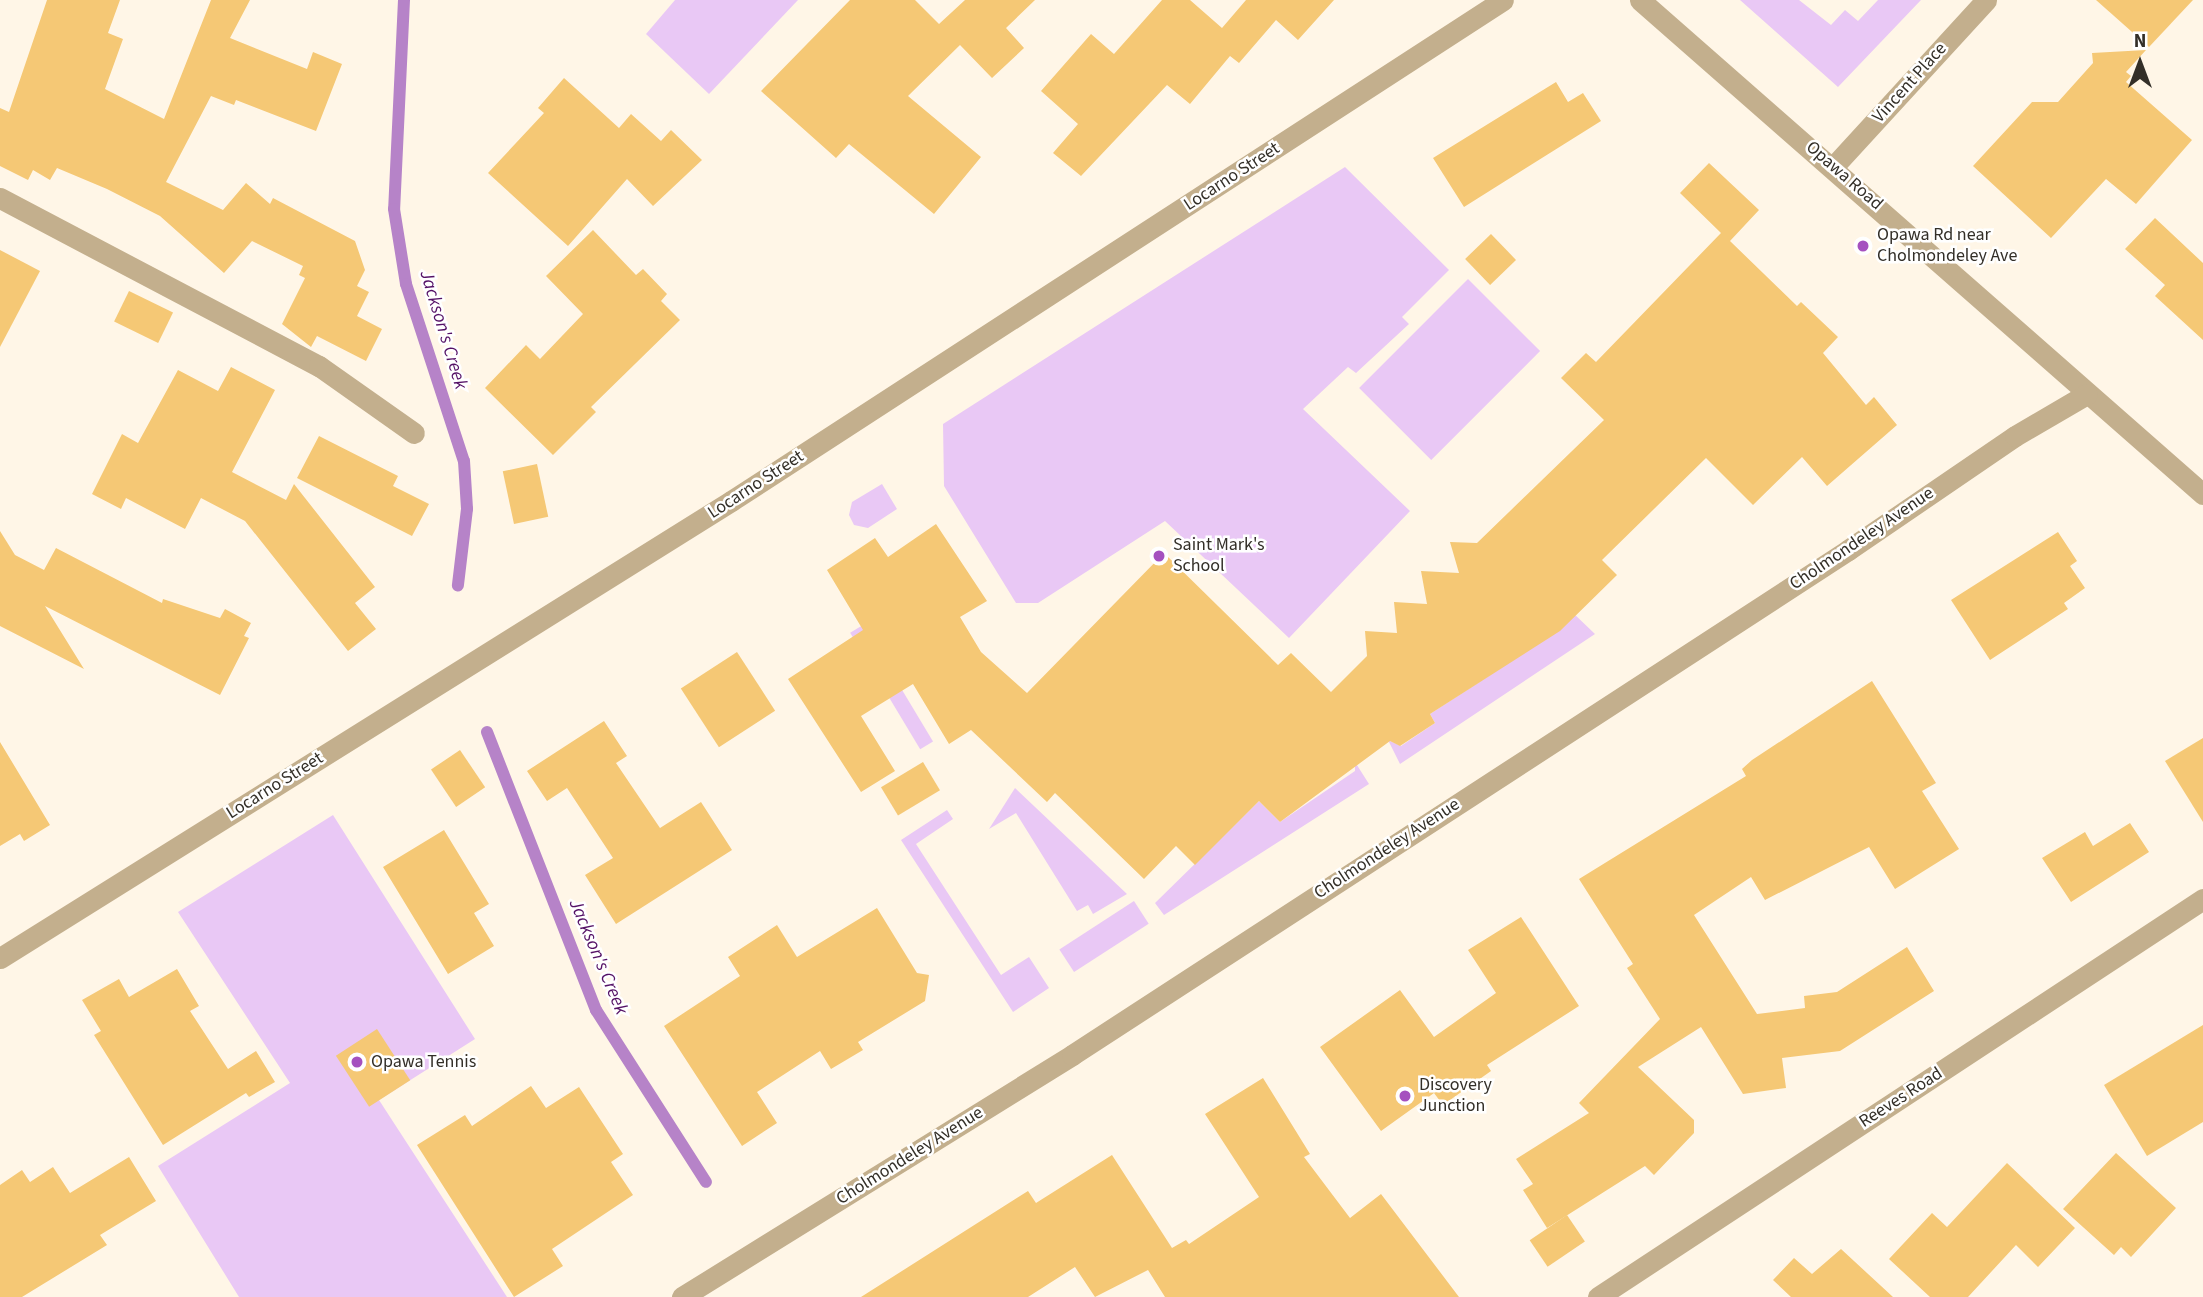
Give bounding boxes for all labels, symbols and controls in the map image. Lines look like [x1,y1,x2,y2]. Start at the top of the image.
north arrow [2105,28,2175,98]
text: N [2134,28,2146,55]
street label: Vincent Place [1868,38,1952,128]
street label: Opawa Road [1801,137,1887,215]
street label: Locarno Street [1180,138,1284,216]
place label: Opawa Rd near Cholmondeley Ave [1877,225,2017,268]
marker: Opawa Rd near Cholmondeley Ave [1855,238,1871,254]
water label: Jackson's Creek [414,268,472,392]
street label: Locarno Street [704,446,808,524]
street label: Cholmondeley Avenue [1786,483,1938,595]
place label: Saint Mark's School [1173,535,1265,578]
marker: Saint Mark's School [1151,548,1167,564]
street label: Locarno Street [223,748,327,824]
street label: Cholmondeley Avenue [1310,794,1464,904]
water label: Jackson's Creek [563,896,633,1018]
place label: Opawa Tennis [371,1051,476,1073]
marker: Opawa Tennis [349,1054,365,1070]
street label: Reeves Road [1855,1063,1947,1133]
place label: Discovery Junction [1419,1075,1492,1118]
marker: Discovery Junction [1397,1088,1413,1104]
street label: Cholmondeley Avenue [833,1102,987,1210]

